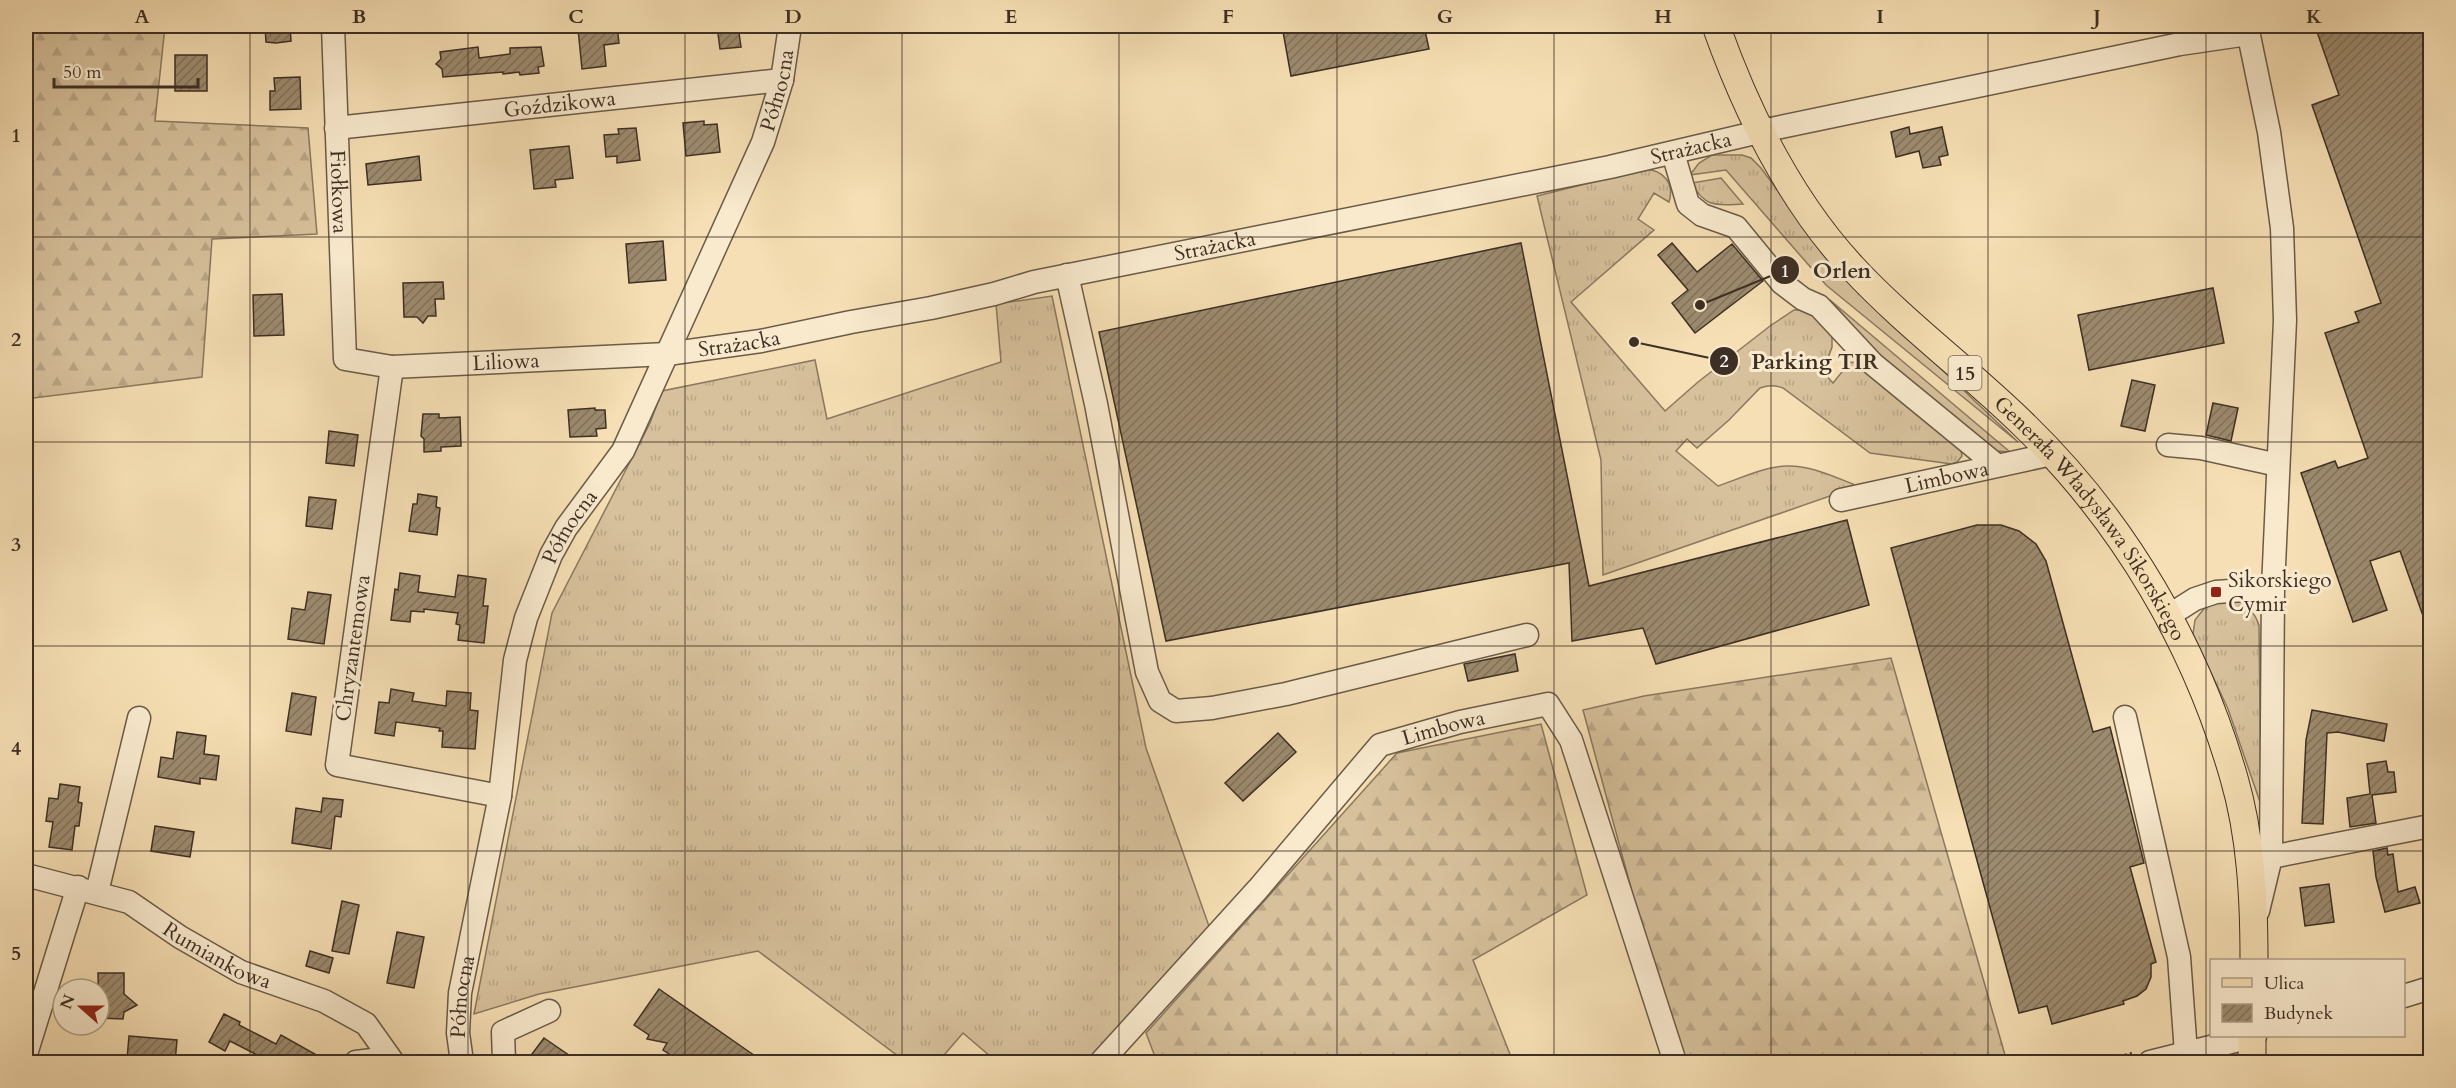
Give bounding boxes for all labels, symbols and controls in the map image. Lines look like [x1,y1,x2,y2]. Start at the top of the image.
text: A [134,3,150,30]
text: B [352,3,366,30]
text: C [568,3,584,30]
text: D [784,3,802,30]
text: E [1005,3,1017,30]
text: F [1222,3,1234,30]
text: G [1437,3,1453,30]
text: H [1654,3,1672,30]
text: I [1876,3,1884,30]
text: J [2090,3,2101,30]
text: K [2306,3,2323,30]
street label: Północna [753,48,801,135]
scale bar [54,51,198,89]
text: 50 m [63,60,102,85]
street label: Goździkowa [502,83,617,124]
text: 1 [11,122,21,149]
street label: Strażacka [1647,124,1734,172]
street label: Fiołkowa [323,150,355,234]
street label: Strażacka [1172,224,1258,268]
callout: Orlen [1770,250,1883,290]
text: Orlen [1813,256,1871,286]
text: 1 [1780,259,1790,284]
street label: Strażacka [696,323,783,364]
text: 2 [11,326,21,353]
callout: Parking TIR [1709,341,1890,381]
street label: Liliowa [472,346,540,378]
text: Parking TIR [1751,347,1879,377]
text: 2 [1719,349,1729,374]
road number: 15 [1948,356,1982,390]
street label: Generała Władysława Sikorskiego [1988,389,2193,645]
street label: Limbowa [1902,454,1991,500]
street label: Północna [535,484,604,568]
text: 3 [11,531,21,558]
place label: Sikorskiego Cymir [2228,566,2332,619]
street label: Chryzantemowa [328,573,378,723]
marker: Sikorskiego Cymir [2209,585,2223,599]
street label: Limbowa [1398,703,1487,753]
text: 4 [11,735,21,762]
street label: Rumiankowa [157,915,275,996]
text: 5 [11,940,21,967]
street label: Północna [443,952,482,1039]
legend [2210,959,2405,1037]
text: Ulica [2264,971,2305,996]
north arrow [51,977,111,1037]
text: N [55,991,81,1012]
text: Budynek [2264,1001,2334,1026]

